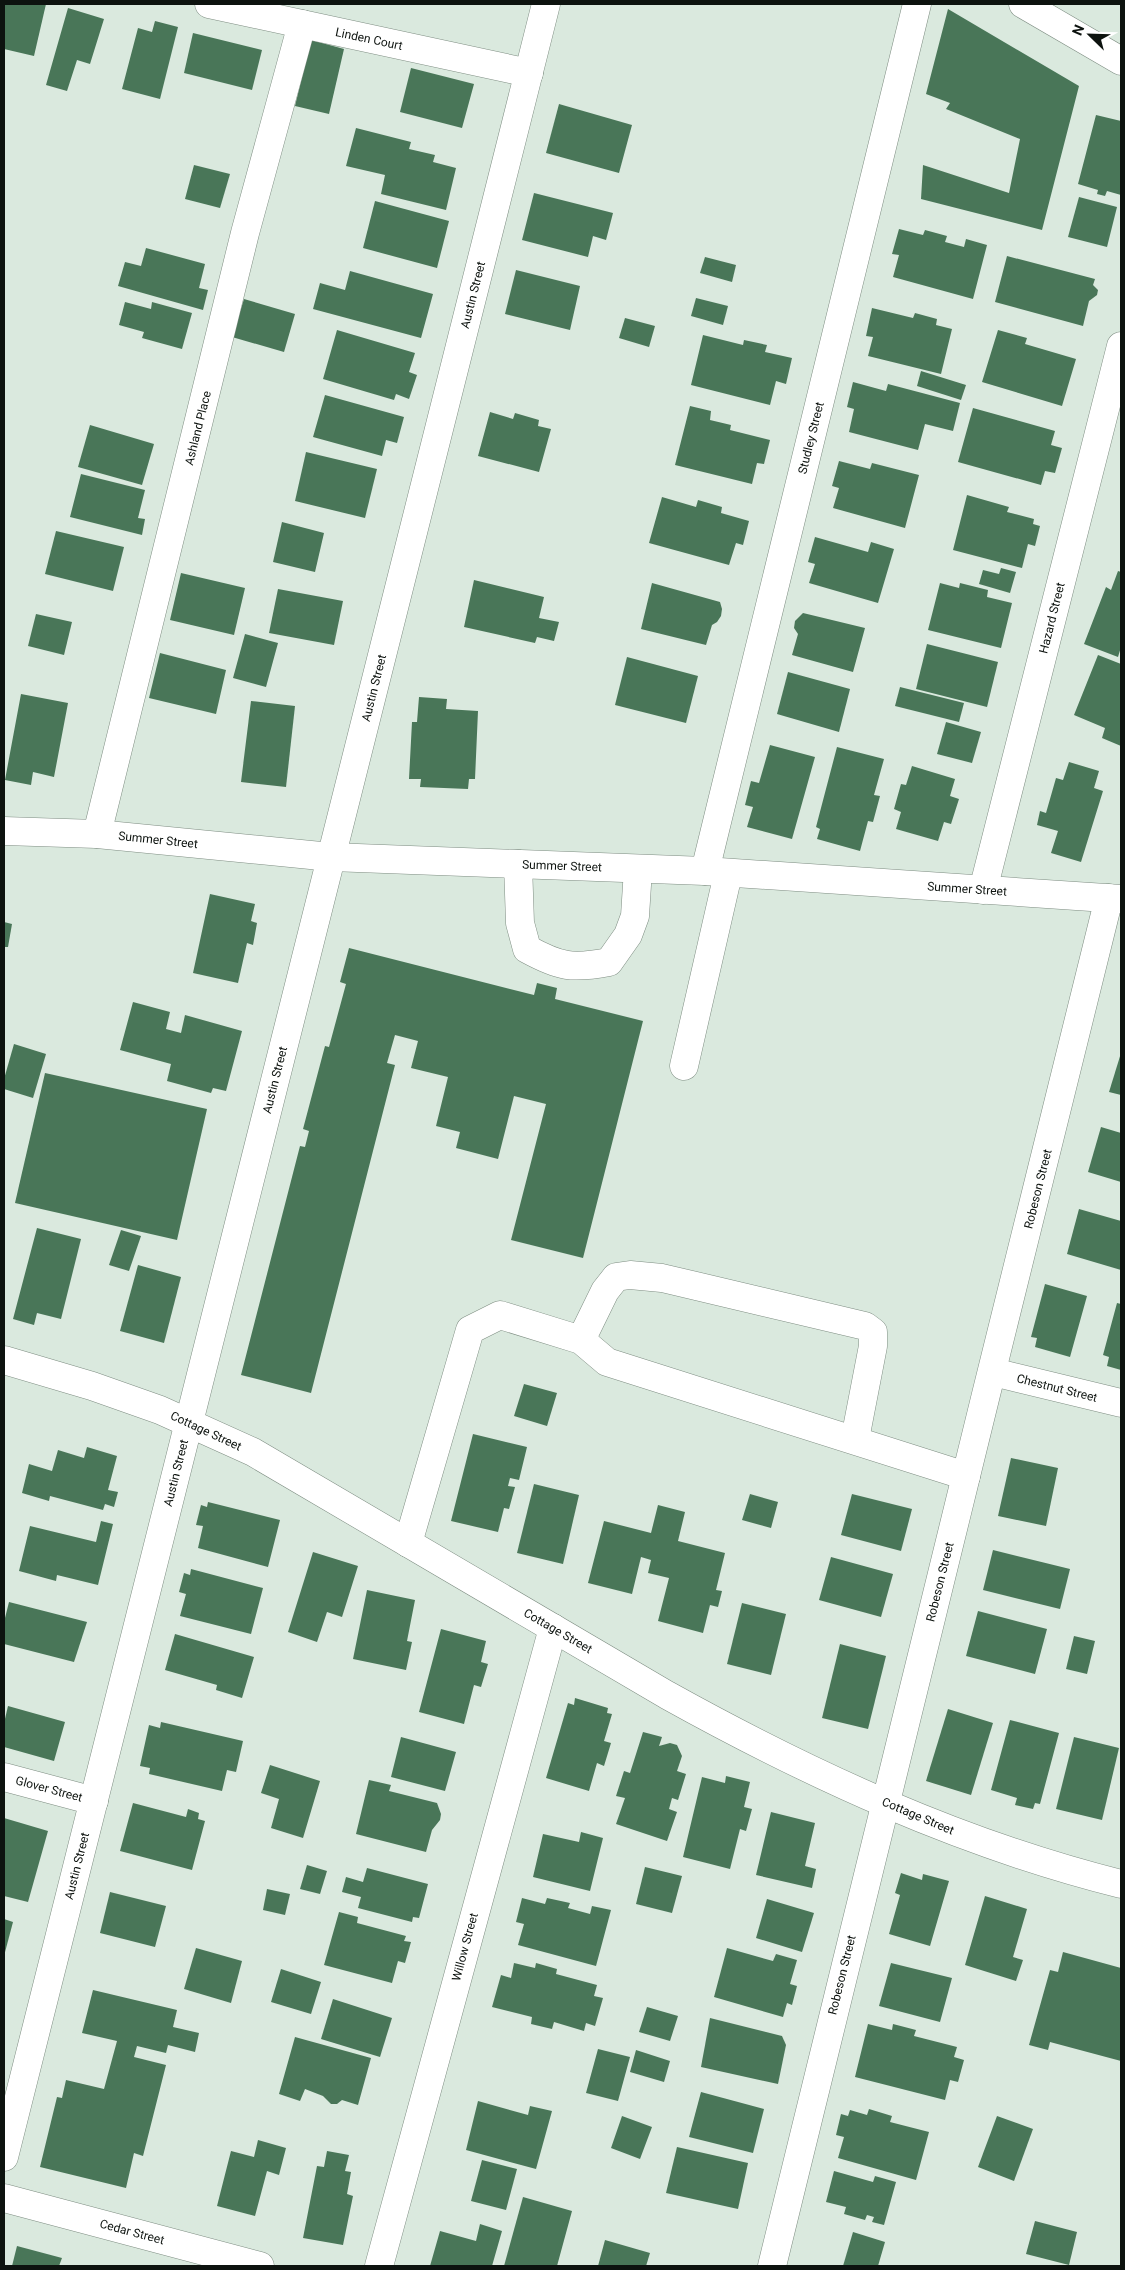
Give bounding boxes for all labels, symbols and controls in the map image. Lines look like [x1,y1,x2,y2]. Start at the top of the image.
north arrow [1065,10,1115,60]
text: N [1069,22,1087,38]
street label: Linden Court [334,25,404,53]
street label: Austin Street [458,260,488,330]
street label: Ashland Place [182,389,214,467]
street label: Studley Street [795,400,827,476]
street label: Hazard Street [1036,581,1068,655]
street label: Austin Street [359,653,389,723]
street label: Summer Street [118,829,199,851]
street label: Summer Street [522,858,602,874]
street label: Summer Street [927,879,1007,899]
street label: Austin Street [260,1045,290,1115]
street label: Robeson Street [1021,1148,1055,1230]
street label: Chestnut Street [1015,1371,1099,1405]
street label: Cottage Street [168,1408,244,1454]
street label: Austin Street [161,1438,191,1508]
street label: Robeson Street [923,1541,957,1623]
street label: Cottage Street [521,1606,595,1656]
street label: Glover Street [14,1773,84,1805]
street label: Cottage Street [880,1795,956,1837]
street label: Austin Street [62,1831,92,1901]
street label: Willow Street [449,1911,481,1983]
street label: Robeson Street [825,1934,859,2016]
street label: Cedar Street [98,2217,166,2247]

